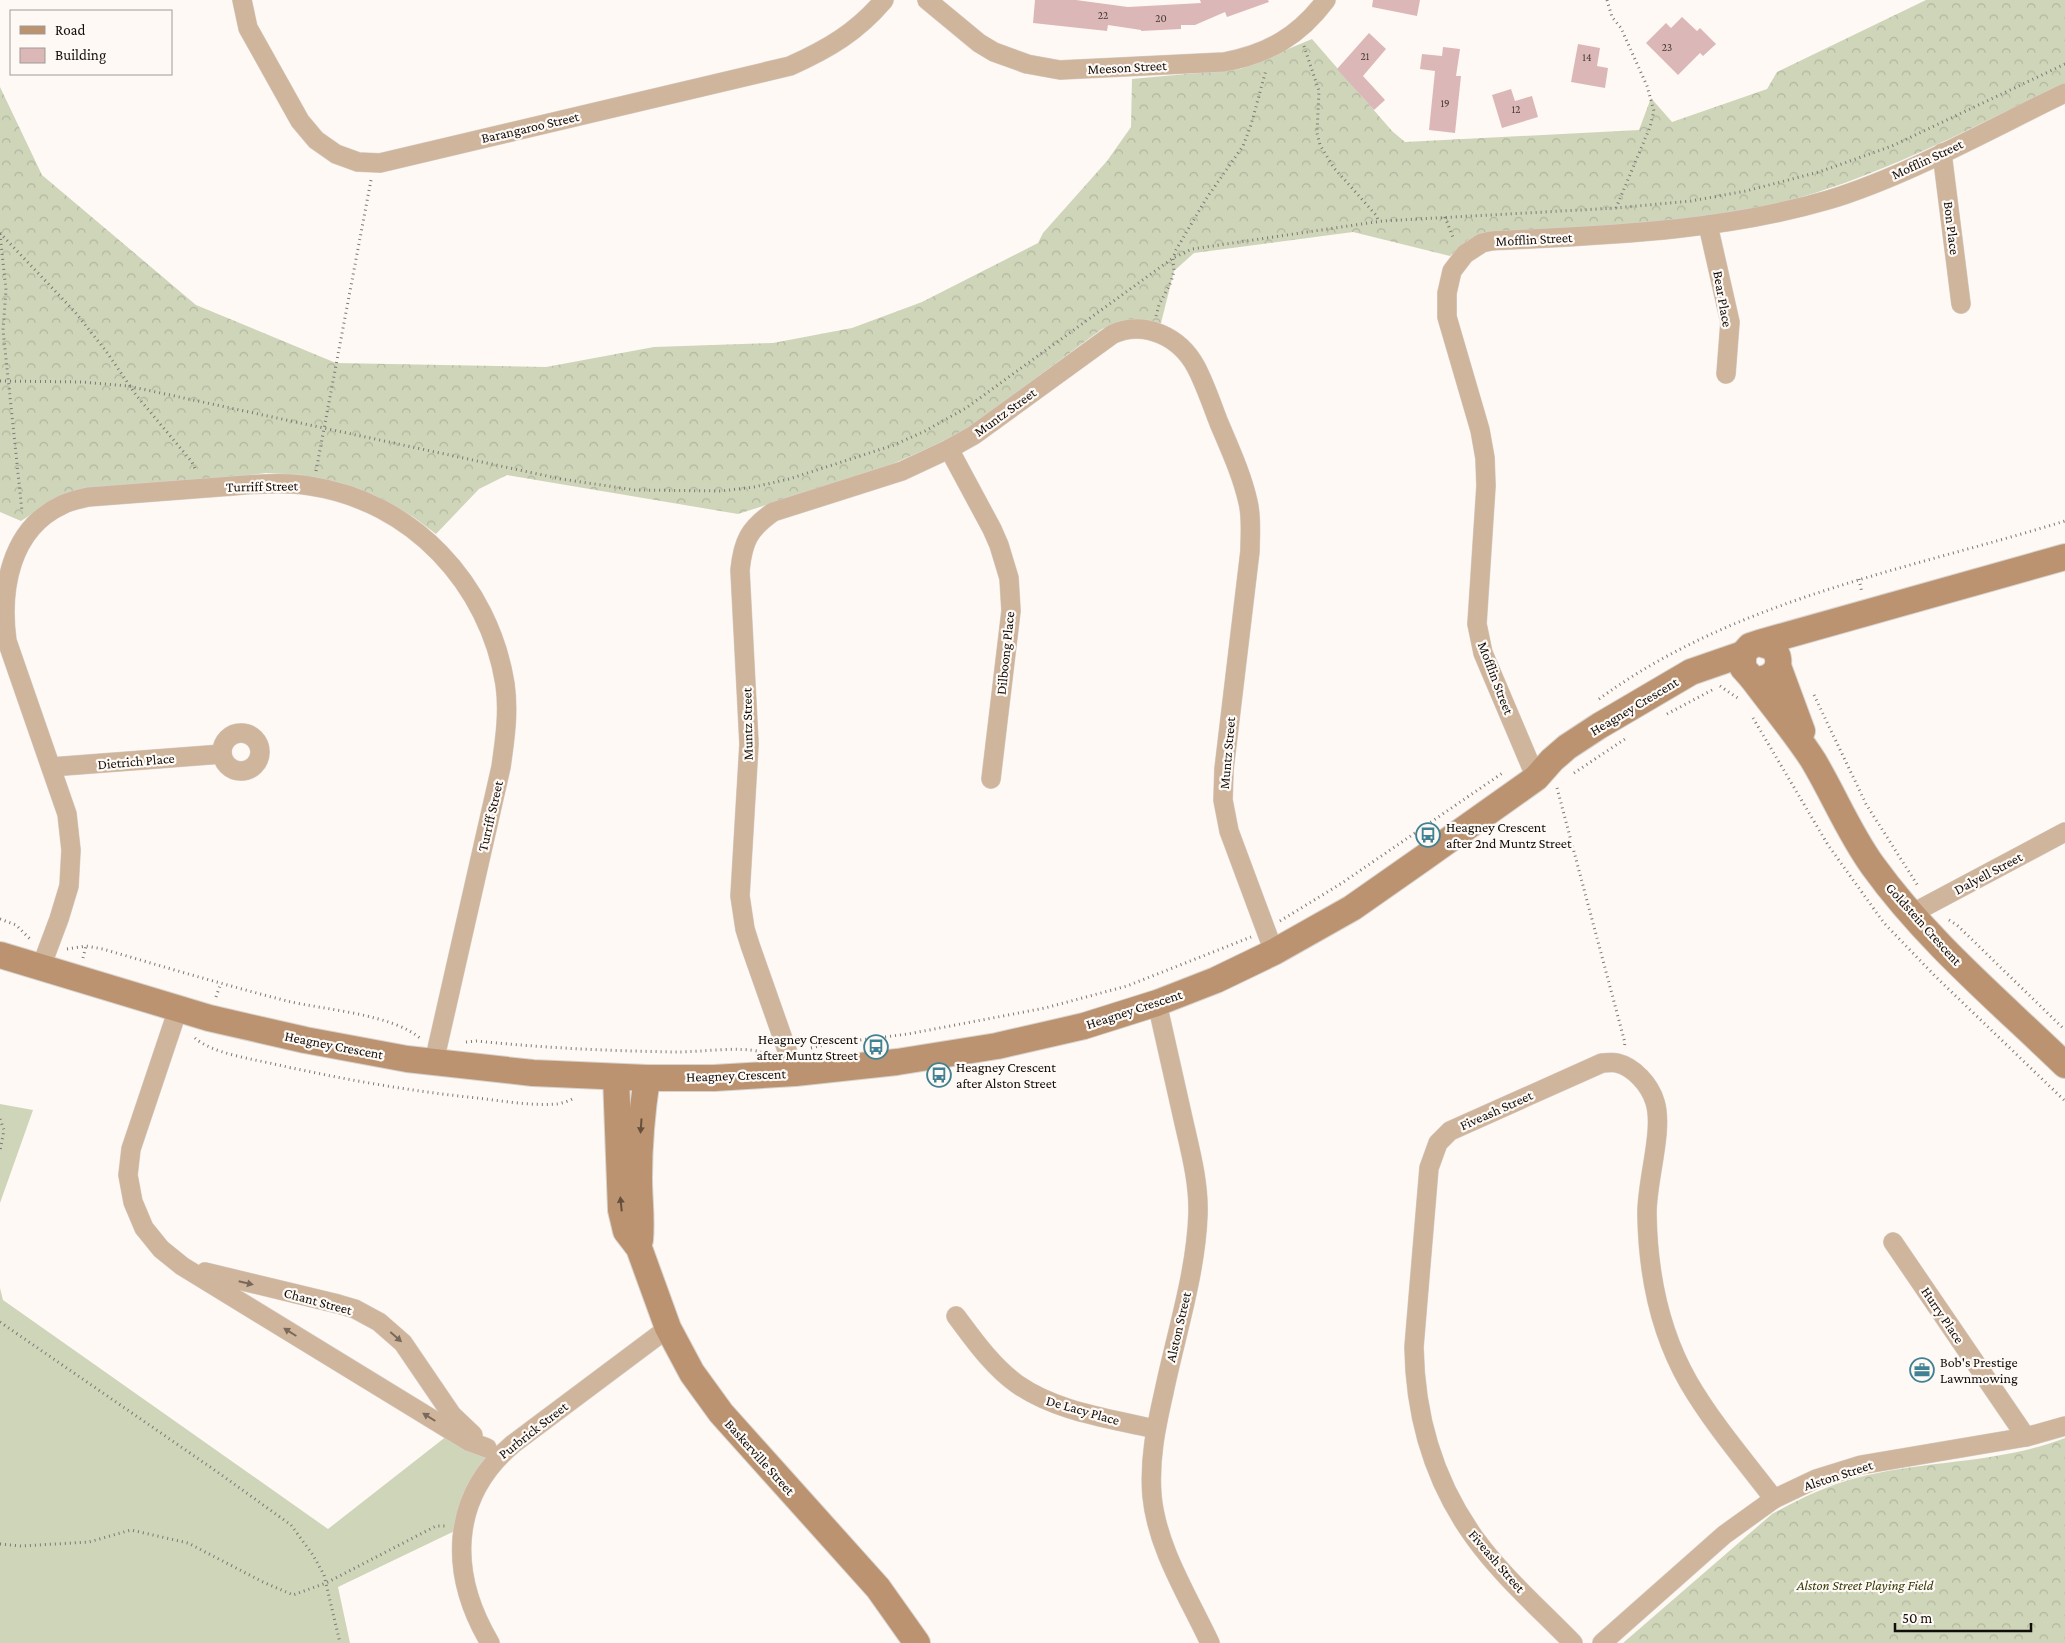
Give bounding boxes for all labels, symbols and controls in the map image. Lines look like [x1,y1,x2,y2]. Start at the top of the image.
house number: 22 [1098,9,1108,21]
legend [10,10,172,75]
house number: 20 [1155,12,1167,24]
text: Road [55,22,86,38]
house number: 23 [1662,41,1672,53]
text: Building [55,47,106,64]
house number: 21 [1361,50,1370,62]
house number: 14 [1582,51,1592,63]
street label: Meeson Street [1087,57,1167,77]
house number: 19 [1440,97,1450,109]
house number: 12 [1512,103,1520,115]
street label: Barangaroo Street [479,108,581,146]
street label: Mofflin Street [1889,135,1966,183]
street label: Bon Place [1941,200,1963,256]
street label: Mofflin Street [1495,229,1573,249]
street label: Bear Place [1710,270,1736,328]
street label: Muntz Street [971,384,1039,440]
street label: Turriff Street [226,477,299,495]
street label: Dilboong Place [993,611,1017,695]
street label: Mofflin Street [1475,639,1517,717]
street label: Heagney Crescent [1587,673,1681,739]
street label: Muntz Street [738,687,756,760]
street label: Muntz Street [1216,716,1238,790]
street label: Dietrich Place [97,750,175,772]
street label: Turriff Street [474,779,506,853]
place label: Heagney Crescent after 2nd Muntz Street [1446,819,1572,851]
bus stop icon: Heagney Crescent after 2nd Muntz Street [1415,822,1441,848]
street label: Dalyell Street [1951,848,2025,898]
street label: Goldstein Crescent [1883,879,1965,969]
street label: Heagney Crescent [1084,986,1184,1032]
street label: Heagney Crescent [283,1028,385,1062]
place label: Heagney Crescent after Muntz Street [757,1031,858,1063]
bus stop icon: Heagney Crescent after Muntz Street [863,1034,889,1060]
place label: Heagney Crescent after Alston Street [956,1059,1057,1091]
bus stop icon: Heagney Crescent after Alston Street [926,1062,952,1088]
street label: Heagney Crescent [686,1065,787,1085]
street label: Fiveash Street [1457,1087,1535,1133]
one-way arrow [636,1118,644,1134]
one-way arrow [617,1196,625,1212]
one-way arrow [238,1279,253,1287]
street label: Chant Street [282,1284,354,1318]
street label: Hurry Place [1918,1284,1968,1346]
street label: Alston Street [1162,1290,1194,1364]
one-way arrow [284,1327,297,1337]
one-way arrow [390,1332,403,1343]
place label: Bob's Prestige Lawnmowing [1940,1354,2018,1386]
office icon: Bob's Prestige Lawnmowing [1909,1357,1935,1383]
street label: De Lacy Place [1044,1392,1122,1428]
street label: Purbrick Street [495,1398,571,1462]
one-way arrow [422,1413,435,1422]
street label: Baskerville Street [722,1416,798,1498]
street label: Alston Street [1801,1456,1875,1494]
street label: Fiveash Street [1465,1526,1529,1596]
park label: Alston Street Playing Field [1796,1577,1934,1593]
scale bar [1895,1600,2031,1632]
text: 50 m [1902,1610,1932,1626]

